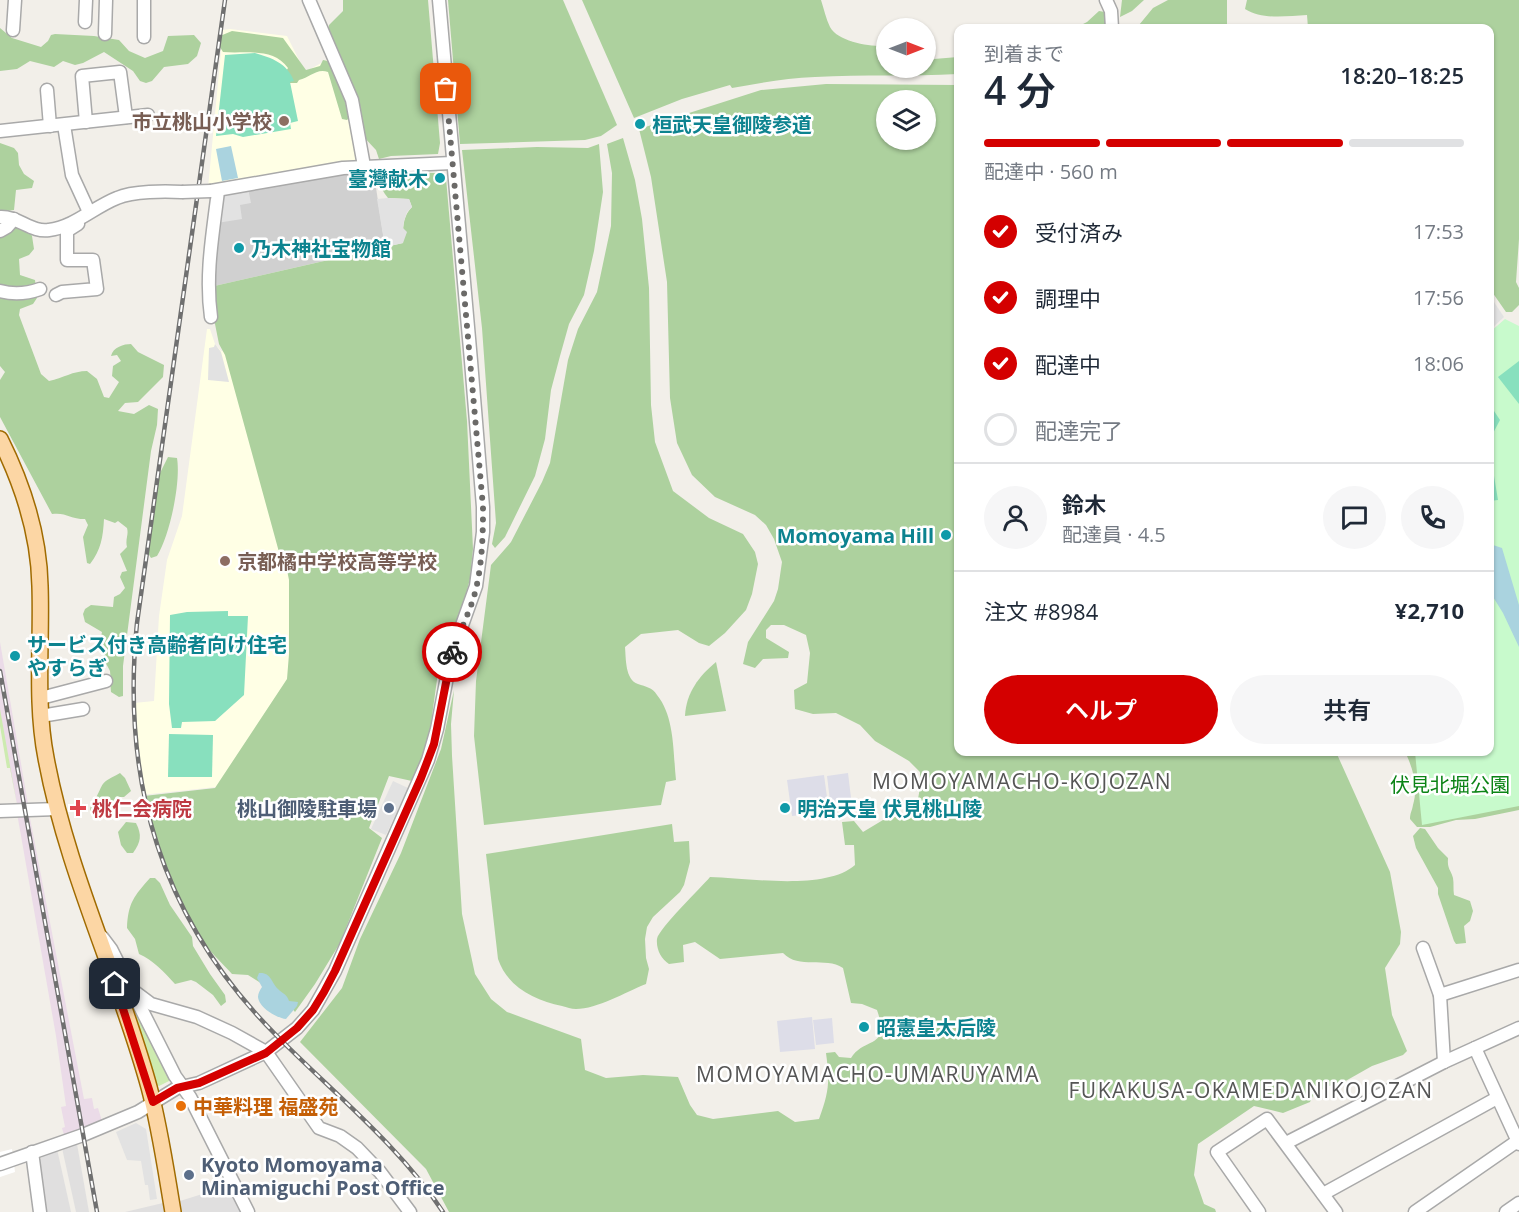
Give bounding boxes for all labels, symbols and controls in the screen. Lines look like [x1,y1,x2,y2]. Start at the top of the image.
north arrow [876,18,936,78]
map controls [876,18,936,150]
text: 到着まで [984,40,1064,67]
text: 18:20–18:25 [1340,60,1464,90]
pin [420,63,471,114]
text: 4 分 [984,63,1055,116]
icon: bag [429,72,462,105]
button: layers [876,90,936,150]
place label: 市立桃山小学校 [132,108,272,135]
place label: 桓武天皇御陵参道 [652,111,812,138]
marker: 市立桃山小学校 [277,114,291,128]
marker: 桓武天皇御陵参道 [633,117,647,131]
text: 配達中 · 560 m [984,158,1118,185]
place label: 臺灣献木 [348,165,428,192]
marker: 臺灣献木 [433,171,447,185]
icon: check [984,215,1017,248]
text: 受付済み [1035,217,1123,247]
text: 17:53 [1413,218,1464,245]
place label: 乃木神社宝物館 [251,235,391,262]
marker: 乃木神社宝物館 [232,241,246,255]
icon: check [984,281,1017,314]
text: 調理中 [1035,283,1101,313]
text: 17:56 [1413,284,1464,311]
icon: check [984,347,1017,380]
text: 配達中 [1035,349,1101,379]
text: 18:06 [1413,350,1464,377]
text: 配達完了 [1035,415,1123,445]
button: person [984,486,1047,549]
button: chat [1323,486,1386,549]
button: phone [1401,486,1464,549]
text: 鈴木 [1062,489,1106,519]
text: 配達員 · 4.5 [1062,521,1166,548]
place label: Momoyama Hill [777,522,934,549]
marker: Momoyama Hill [939,528,953,542]
place label: 京都橘中学校高等学校 [237,548,437,575]
marker: 京都橘中学校高等学校 [218,554,232,568]
text: ¥2,710 [1395,595,1464,625]
text: 注文 #8984 [984,596,1098,626]
courier [422,622,482,682]
place label: サービス付き高齢者向け住宅 やすらぎ [27,631,287,681]
icon: bike [436,636,469,669]
marker: サービス付き高齢者向け住宅 やすらぎ [8,649,22,663]
button: ヘルプ [984,675,1218,744]
button: 共有 [1230,675,1464,744]
district label: MOMOYAMACHO-KOJOZAN [872,767,1172,795]
park label: 伏見北堀公園 [1390,771,1510,798]
place label: 桃仁会病院 [92,795,192,822]
place label: 桃山御陵駐車場 [237,795,377,822]
place label: 明治天皇 伏見桃山陵 [797,795,982,822]
marker: 桃仁会病院 [69,799,87,817]
marker: 桃山御陵駐車場 [382,801,396,815]
marker: 明治天皇 伏見桃山陵 [778,801,792,815]
pin [89,958,140,1009]
icon: home [98,967,131,1000]
place label: 昭憲皇太后陵 [876,1014,996,1041]
marker: 昭憲皇太后陵 [857,1020,871,1034]
district label: MOMOYAMACHO-UMARUYAMA [696,1060,1040,1088]
district label: FUKAKUSA-OKAMEDANIKOJOZAN [1069,1076,1434,1104]
place label: 中華料理 福盛苑 [193,1093,338,1120]
marker: 中華料理 福盛苑 [174,1099,188,1113]
place label: Kyoto Momoyama Minamiguchi Post Office [201,1151,444,1201]
marker: Kyoto Momoyama Minamiguchi Post Office [182,1168,196,1182]

